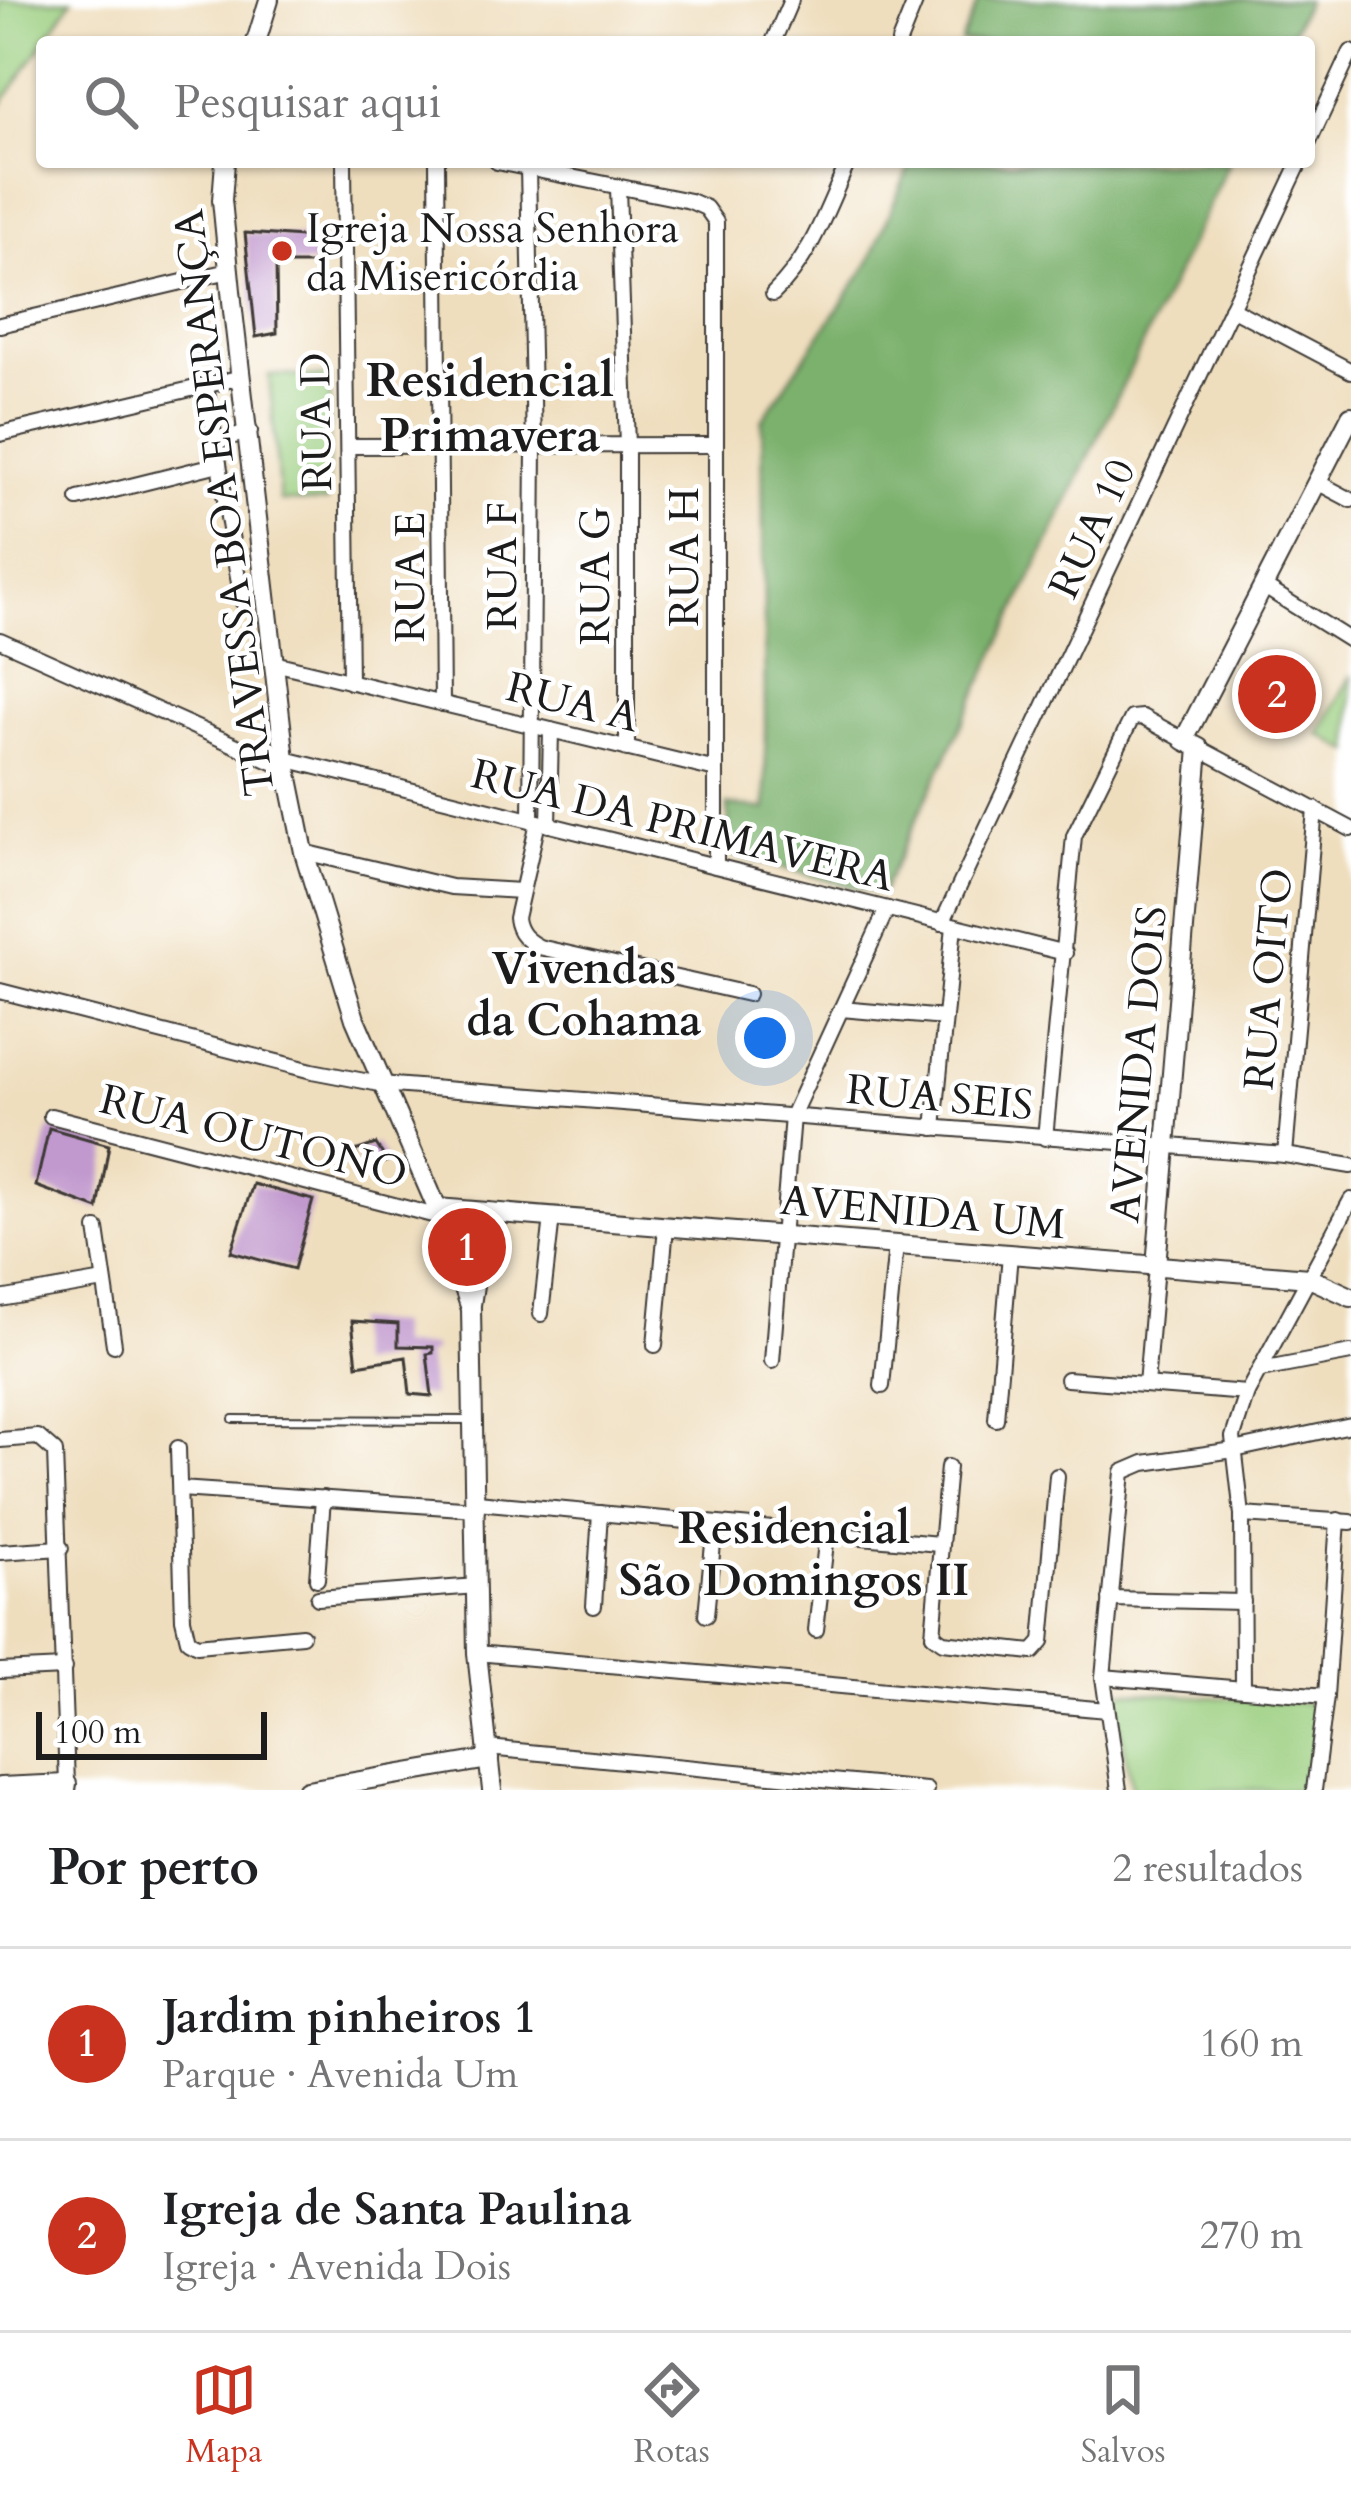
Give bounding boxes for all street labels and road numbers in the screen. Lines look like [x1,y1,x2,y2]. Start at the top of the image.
street label: TRAVESSA BOA ESPERANÇA [160,206,289,799]
street label: RUA D [287,352,346,492]
street label: RUA 10 [1035,450,1149,608]
street label: RUA H [656,487,713,627]
street label: RUA F [474,502,531,630]
street label: RUA G [567,507,624,645]
street label: RUA E [382,512,439,642]
street label: RUA A [501,659,645,746]
street label: RUA DA PRIMAVERA [466,745,900,906]
street label: RUA OITO [1230,866,1307,1092]
street label: AVENIDA DOIS [1096,903,1181,1225]
street label: RUA SEIS [844,1061,1035,1134]
street label: RUA OUTONO [94,1071,413,1202]
street label: AVENIDA UM [778,1172,1068,1253]

